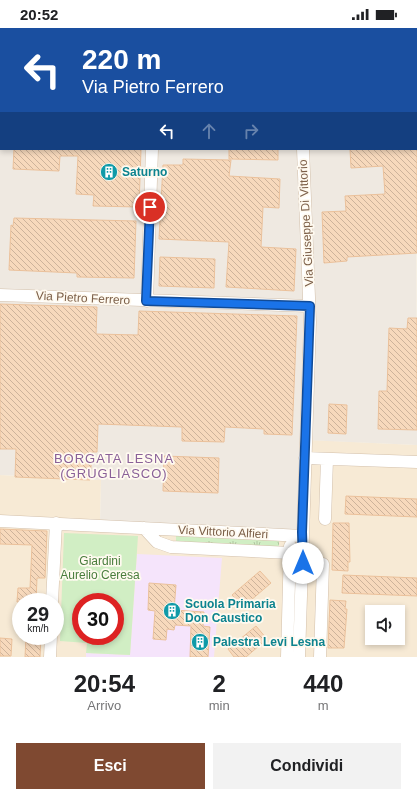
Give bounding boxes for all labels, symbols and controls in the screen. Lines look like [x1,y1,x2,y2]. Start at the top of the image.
text: 20:52 [20,6,58,23]
icon: left [16,44,68,96]
text: 220 m [82,44,161,75]
text: Via Pietro Ferrero [82,77,224,97]
icon: left [156,120,178,142]
icon: ahead [198,120,220,142]
icon: right [240,120,262,142]
street label: Via Giuseppe Di Vittorio [296,159,316,287]
building icon: Saturno [99,162,119,182]
place label: Saturno [122,165,167,179]
pin [133,190,167,224]
icon: arrive [139,196,161,218]
street label: Via Pietro Ferrero [35,289,131,307]
district label: BORGATA LESNA (GRUGLIASCO) [54,451,174,481]
street label: Via Vittorio Alfieri [178,523,268,541]
position arrow [282,542,324,584]
park label: Giardini Aurelio Ceresa [60,554,140,582]
speed limit sign: 30 [72,593,124,645]
place label: Scuola Primaria Don Caustico [185,597,276,625]
building icon: Scuola Primaria Don Caustico [162,601,182,621]
text: 29 [27,603,49,625]
map controls [365,605,405,645]
button: sound [365,605,405,645]
text: km/h [27,623,49,634]
building icon: Palestra Levi Lesna [190,632,210,652]
place label: Palestra Levi Lesna [213,635,325,649]
text: 20:54 [74,670,135,697]
text: 2 [212,670,226,697]
text: 440 [303,670,343,697]
text: Arrivo [87,698,121,713]
text: min [209,698,230,713]
text: m [318,698,329,713]
button: Esci [16,743,205,789]
button: Condividi [213,743,401,789]

